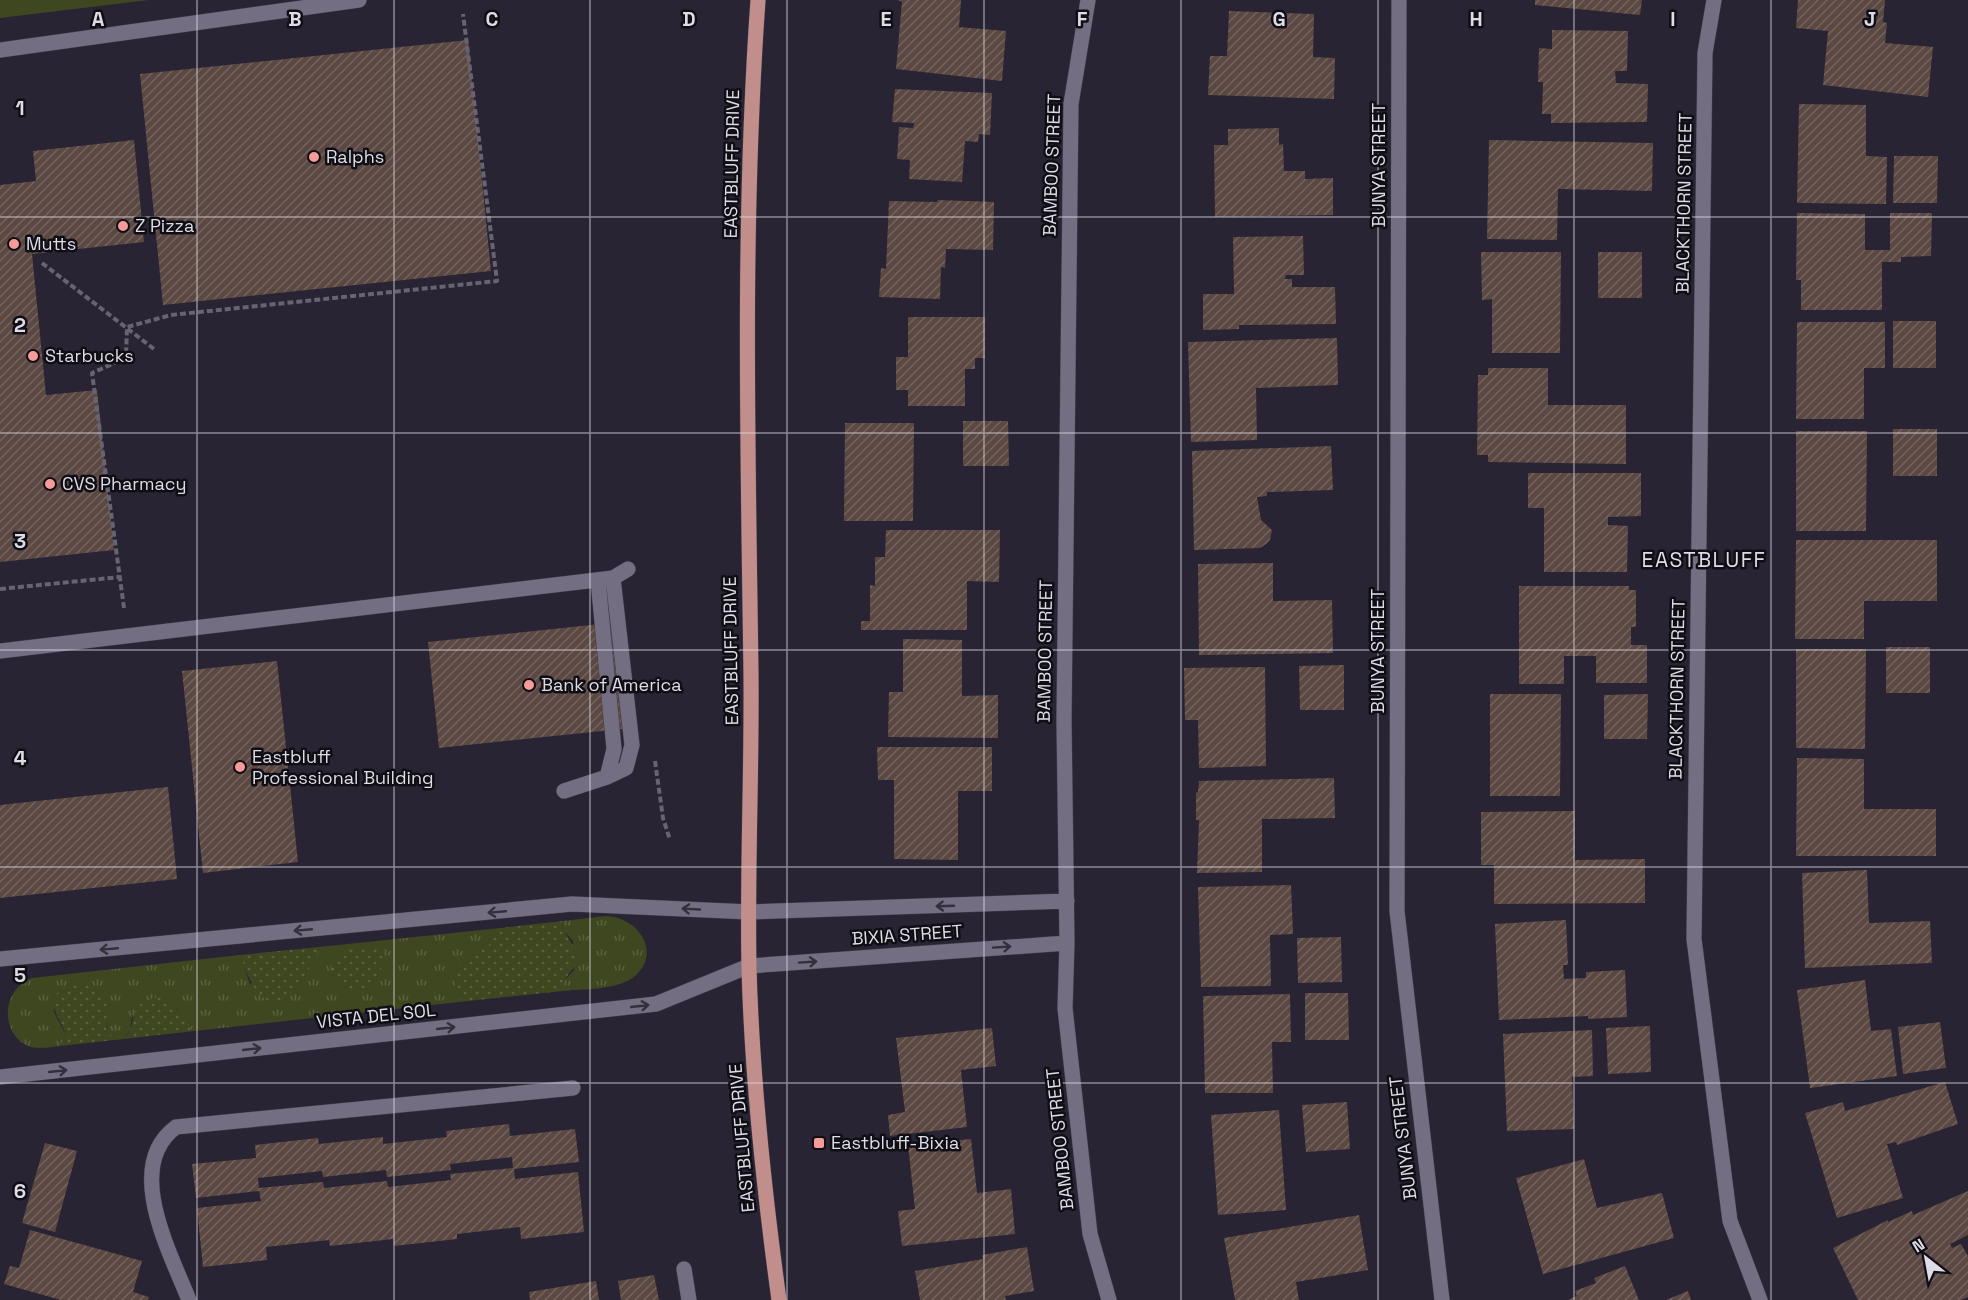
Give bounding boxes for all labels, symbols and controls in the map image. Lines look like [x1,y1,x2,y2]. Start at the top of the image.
text: A [92,6,105,32]
text: B [288,6,302,32]
text: C [486,6,499,32]
text: D [682,6,696,32]
text: E [880,6,892,32]
text: F [1077,6,1088,32]
text: G [1272,6,1286,32]
text: H [1469,6,1483,32]
text: I [1670,6,1676,32]
text: J [1864,6,1876,32]
street label: EASTBLUFF DRIVE [719,89,744,239]
street label: BAMBOO STREET [1038,93,1065,237]
text: 1 [15,95,25,121]
street label: BUNYA STREET [1367,102,1390,227]
street label: BLACKTHORN STREET [1670,112,1697,294]
place label: Ralphs [326,145,384,168]
marker: Ralphs [307,150,321,164]
place label: Z Pizza [135,214,194,237]
marker: Z Pizza [116,219,130,233]
place label: Mutts [26,232,76,255]
marker: Mutts [7,237,21,251]
text: 2 [14,312,26,338]
place label: Starbucks [45,344,134,367]
marker: Starbucks [26,349,40,363]
place label: CVS Pharmacy [62,472,186,495]
marker: CVS Pharmacy [43,477,57,491]
text: 3 [14,528,26,554]
district label: EASTBLUFF [1642,546,1766,573]
street label: EASTBLUFF DRIVE [718,576,743,726]
street label: BAMBOO STREET [1032,579,1057,722]
street label: BUNYA STREET [1366,588,1389,713]
street label: BLACKTHORN STREET [1663,598,1690,780]
place label: Bank of America [541,673,682,696]
marker: Bank of America [522,678,536,692]
text: 4 [14,745,27,771]
place label: Eastbluff Professional Building [252,745,434,789]
marker: Eastbluff Professional Building [233,760,247,774]
one-way arrow [936,900,956,911]
one-way arrow [682,904,702,915]
one-way arrow [487,907,507,918]
street label: BIXIA STREET [851,919,964,950]
one-way arrow [293,925,313,936]
one-way arrow [991,941,1011,952]
one-way arrow [99,944,119,955]
one-way arrow [797,956,817,967]
text: 5 [14,962,26,988]
street label: VISTA DEL SOL [315,998,437,1033]
one-way arrow [629,1000,649,1011]
one-way arrow [435,1022,455,1033]
one-way arrow [242,1043,261,1054]
street label: EASTBLUFF DRIVE [724,1063,759,1213]
one-way arrow [48,1065,68,1076]
street label: BAMBOO STREET [1041,1067,1078,1211]
street label: BUNYA STREET [1383,1074,1422,1201]
place label: Eastbluff-Bixia [831,1131,959,1154]
marker: Eastbluff-Bixia [812,1136,826,1150]
text: 6 [14,1178,26,1204]
north arrow [1896,1228,1956,1288]
text: N [1909,1234,1929,1257]

